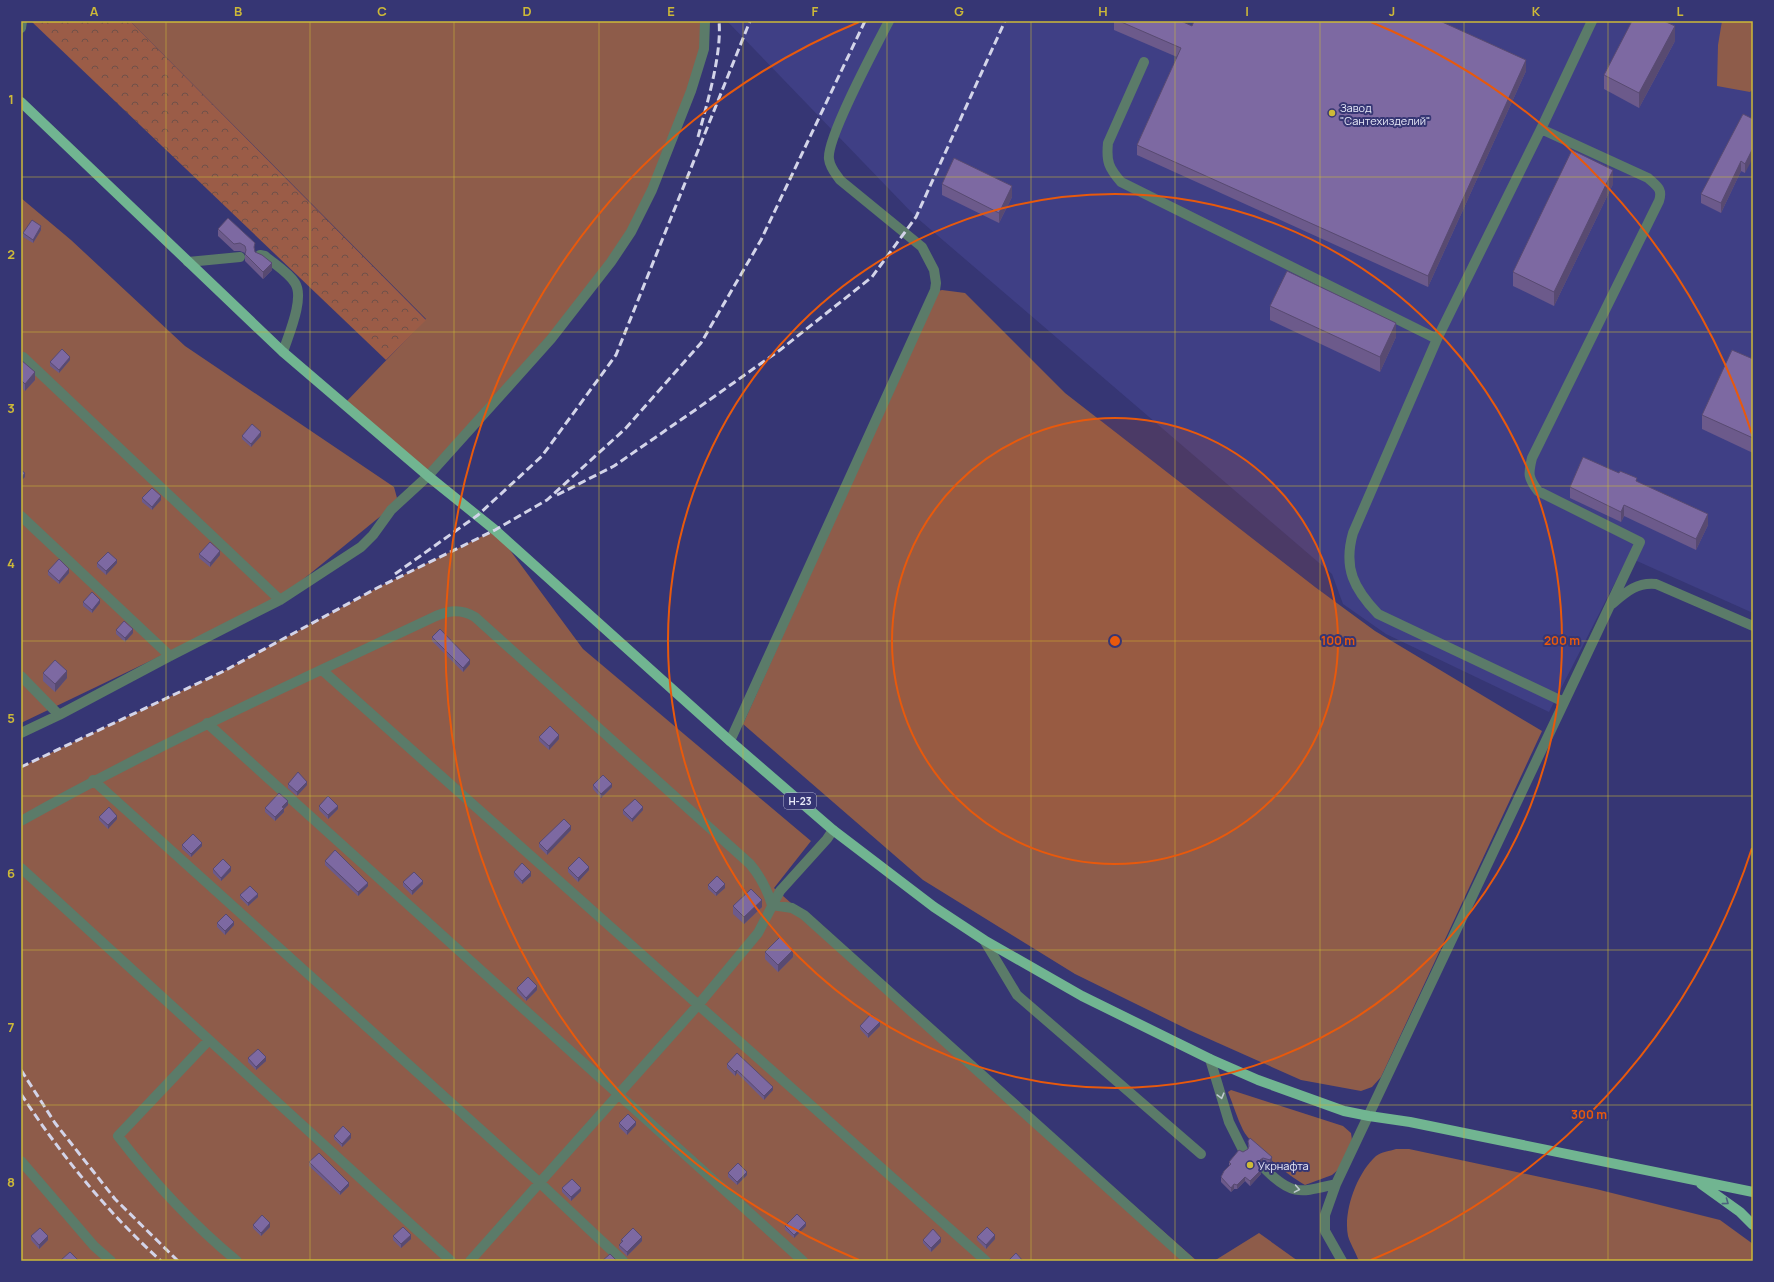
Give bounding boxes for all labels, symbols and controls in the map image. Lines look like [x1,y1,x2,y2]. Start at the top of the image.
text: A [90,2,99,20]
text: B [234,2,242,20]
text: C [377,2,387,20]
text: D [522,2,532,20]
text: E [667,2,675,20]
text: F [812,2,819,20]
text: G [954,2,964,20]
text: H [1098,2,1108,20]
text: I [1245,2,1249,20]
text: J [1389,2,1395,20]
text: K [1532,2,1541,20]
text: L [1677,2,1684,20]
text: 1 [8,90,14,108]
place label: Завод "Сантехизделий" [1340,100,1430,128]
marker: Завод "Сантехизделий" [1327,108,1337,118]
text: 2 [7,245,15,263]
text: 3 [7,399,15,417]
text: 4 [7,554,15,572]
text: 100 m [1321,632,1355,649]
text: 200 m [1544,632,1580,649]
centre of rings [1108,634,1122,648]
text: 5 [7,709,15,727]
road number: Н-23 [784,793,816,809]
text: 6 [7,864,15,882]
text: 7 [8,1018,15,1036]
one-way arrow [1216,1093,1224,1099]
text: 300 m [1571,1106,1607,1123]
place label: Укрнафта [1258,1158,1309,1173]
marker: Укрнафта [1245,1160,1255,1170]
text: 8 [7,1173,15,1191]
one-way arrow [1294,1185,1301,1193]
one-way arrow [1722,1197,1729,1204]

